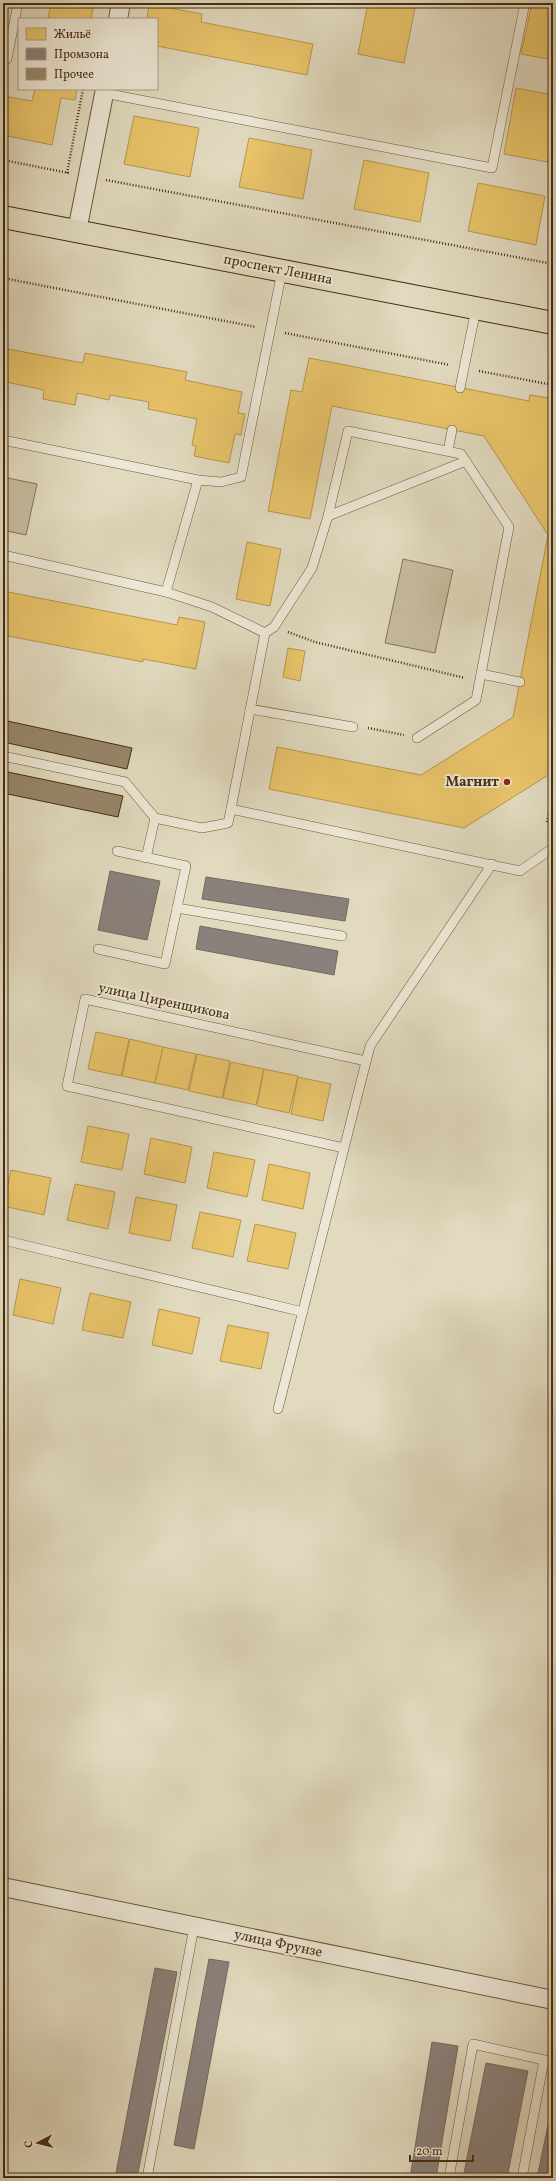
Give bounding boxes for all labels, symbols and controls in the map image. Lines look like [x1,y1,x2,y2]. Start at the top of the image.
legend [18,18,158,90]
text: Жильё [54,27,91,43]
text: Промзона [54,47,109,63]
text: Прочее [54,67,94,83]
street label: проспект Ленина [222,250,334,290]
place label: Магнит [445,773,499,792]
marker: Магнит [502,777,512,787]
street label: улица Циренщикова [96,979,232,1025]
street label: улица Фрунзе [232,1925,324,1963]
north arrow [18,2123,58,2163]
scale bar [410,2137,473,2163]
text: С [22,2140,37,2148]
text: 20 m [416,2144,443,2160]

